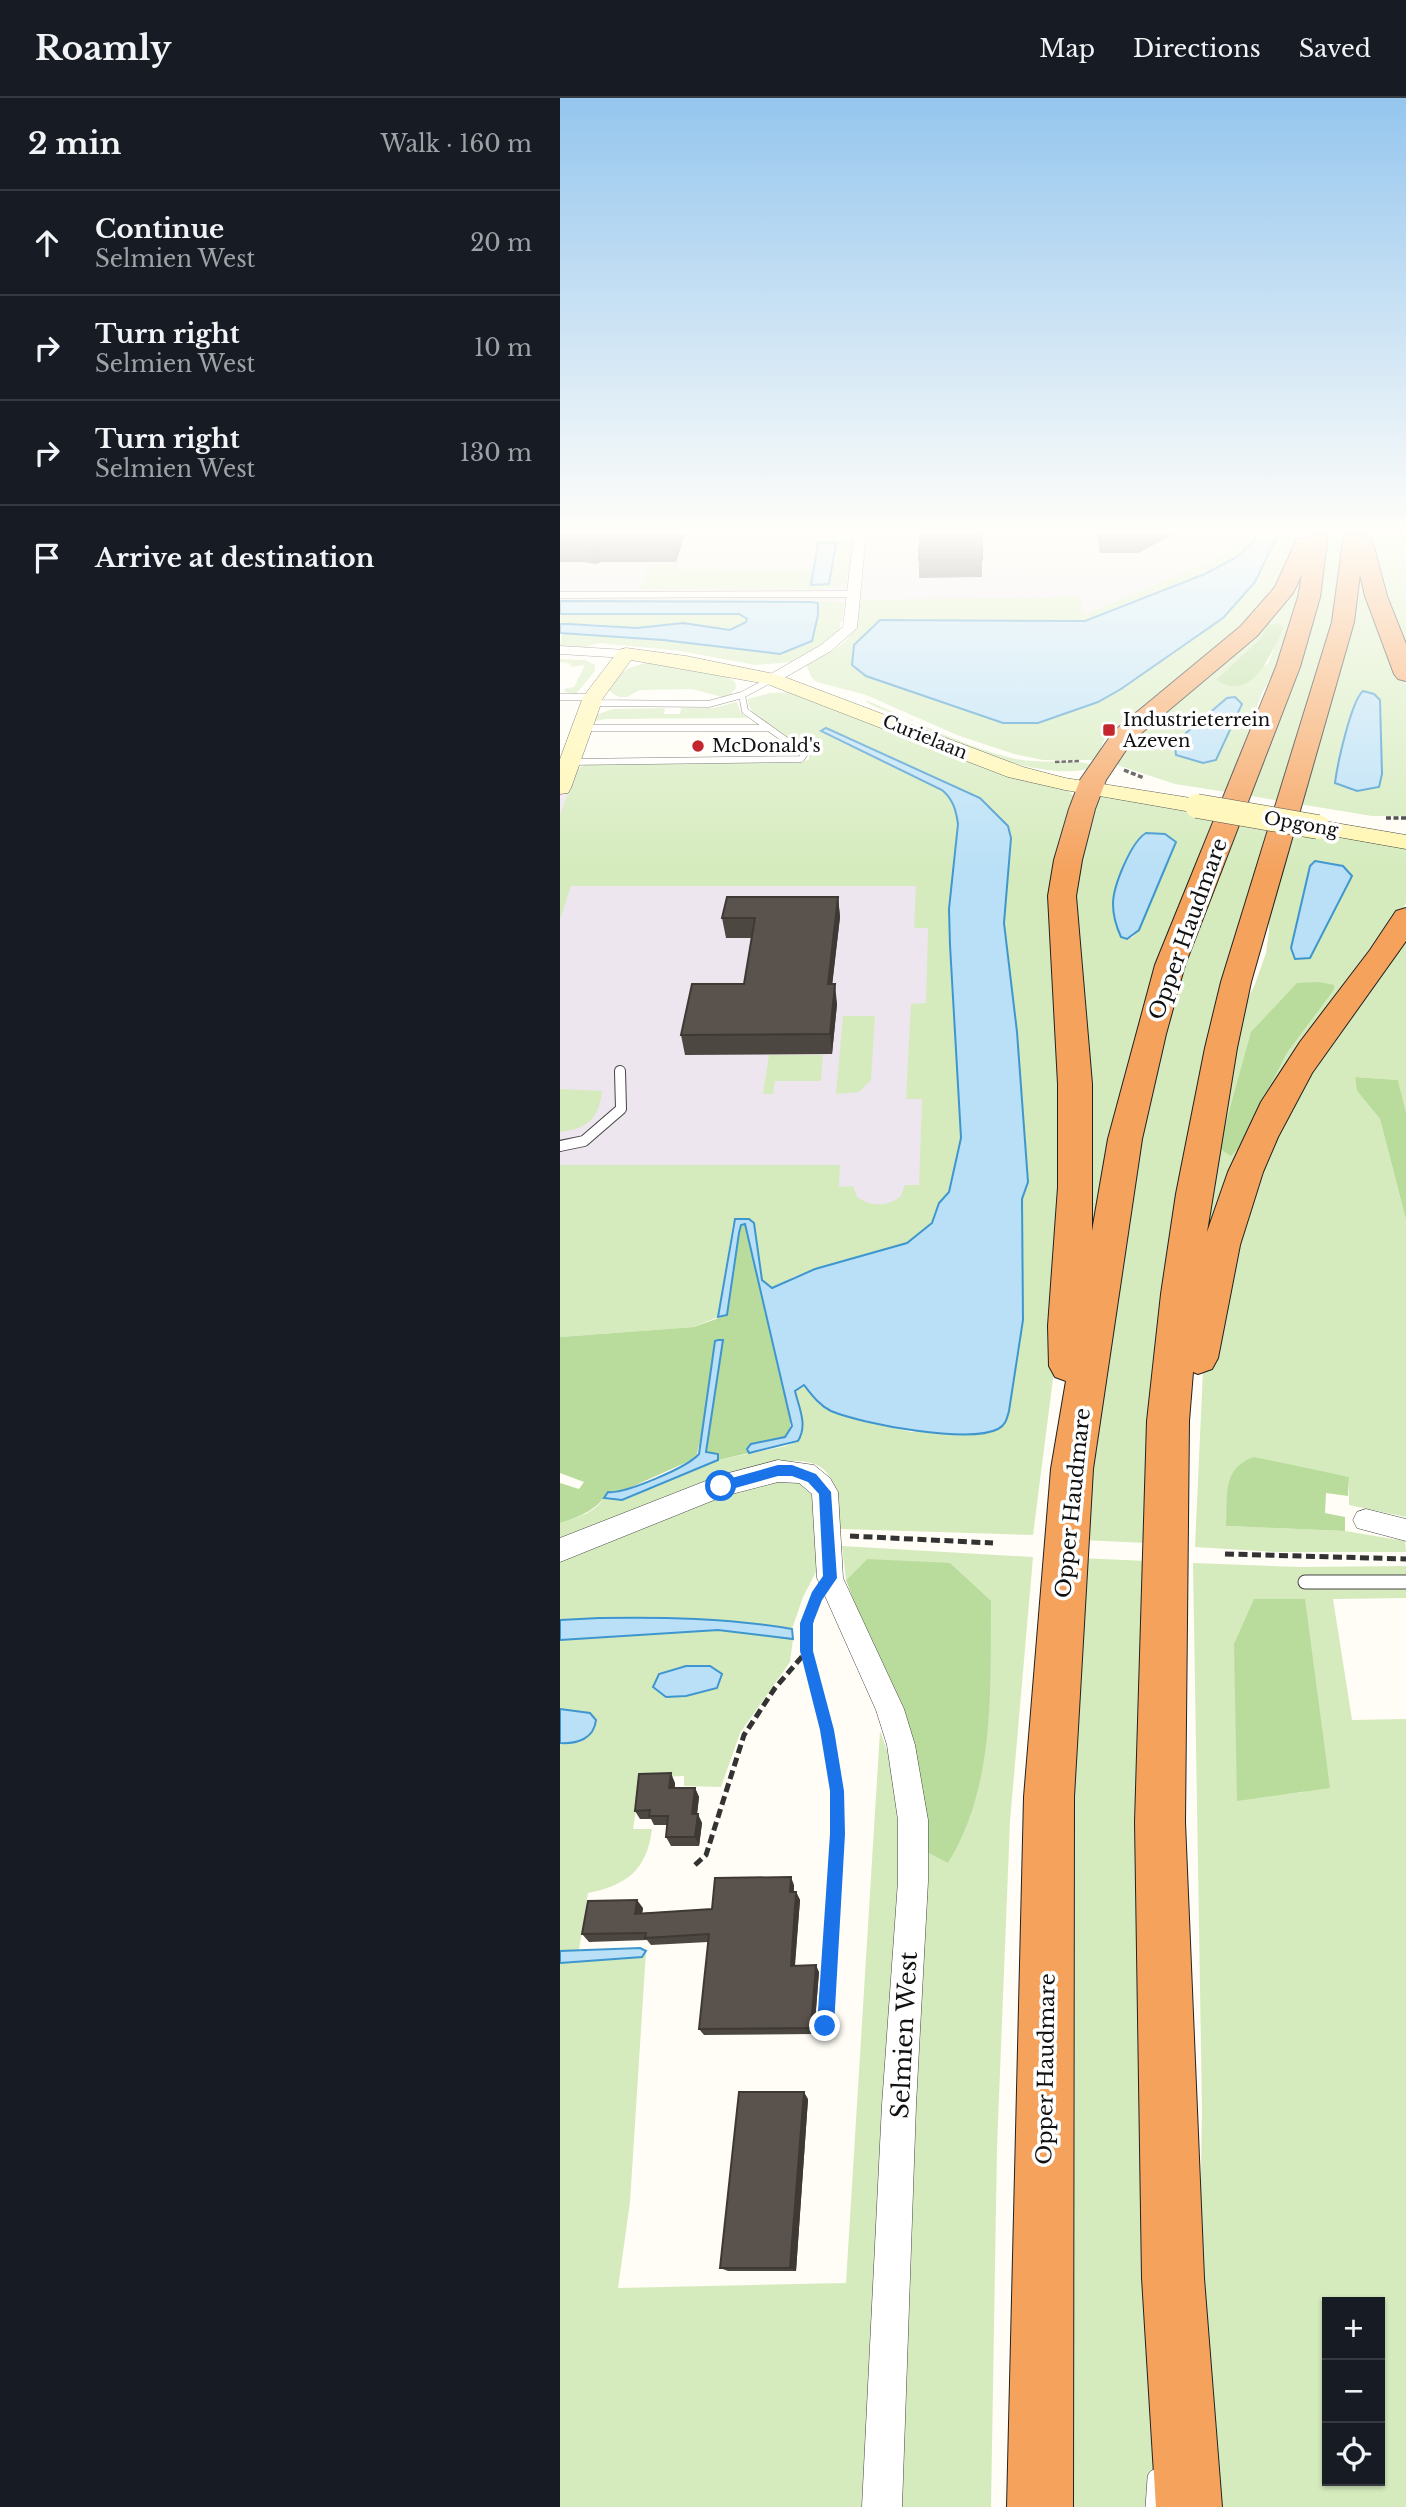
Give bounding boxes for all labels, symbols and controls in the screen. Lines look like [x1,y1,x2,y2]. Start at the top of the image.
text: Roamly [35,28,171,69]
text: Map [1039,34,1095,63]
text: Directions [1133,34,1261,63]
text: Saved [1299,34,1371,63]
text: 2 min [28,125,121,162]
text: Walk · 160 m [380,130,532,158]
text: Continue [95,213,224,245]
icon: ahead [28,224,66,262]
text: 20 m [470,229,532,257]
text: Selmien West [95,245,255,273]
text: Turn right [95,318,240,350]
icon: right [28,329,66,367]
text: 10 m [474,334,532,362]
text: Selmien West [95,350,255,378]
text: Turn right [95,423,240,455]
icon: right [28,434,66,472]
text: 130 m [460,439,532,467]
text: Selmien West [95,455,255,483]
icon: arrive [28,539,66,577]
text: Arrive at destination [95,542,375,574]
place label: Industrieterrein Azeven [1122,709,1270,752]
street label: Curielaan [879,710,971,764]
marker: Industrieterrein Azeven [1101,722,1117,738]
place label: McDonald's [712,735,821,757]
marker: McDonald's [690,738,706,754]
street label: Opgong [1262,807,1340,841]
street label: Opper Haudmare [1143,835,1233,1023]
street label: Opper Haudmare [1050,1407,1096,1599]
route start [705,1470,736,1501]
street label: Selmien West [885,1951,923,2119]
street label: Opper Haudmare [1031,1973,1061,2165]
route end [809,2010,840,2041]
map controls [1322,2297,1385,2486]
button: + [1322,2297,1385,2360]
button: − [1322,2360,1385,2423]
button: locate [1322,2423,1385,2486]

